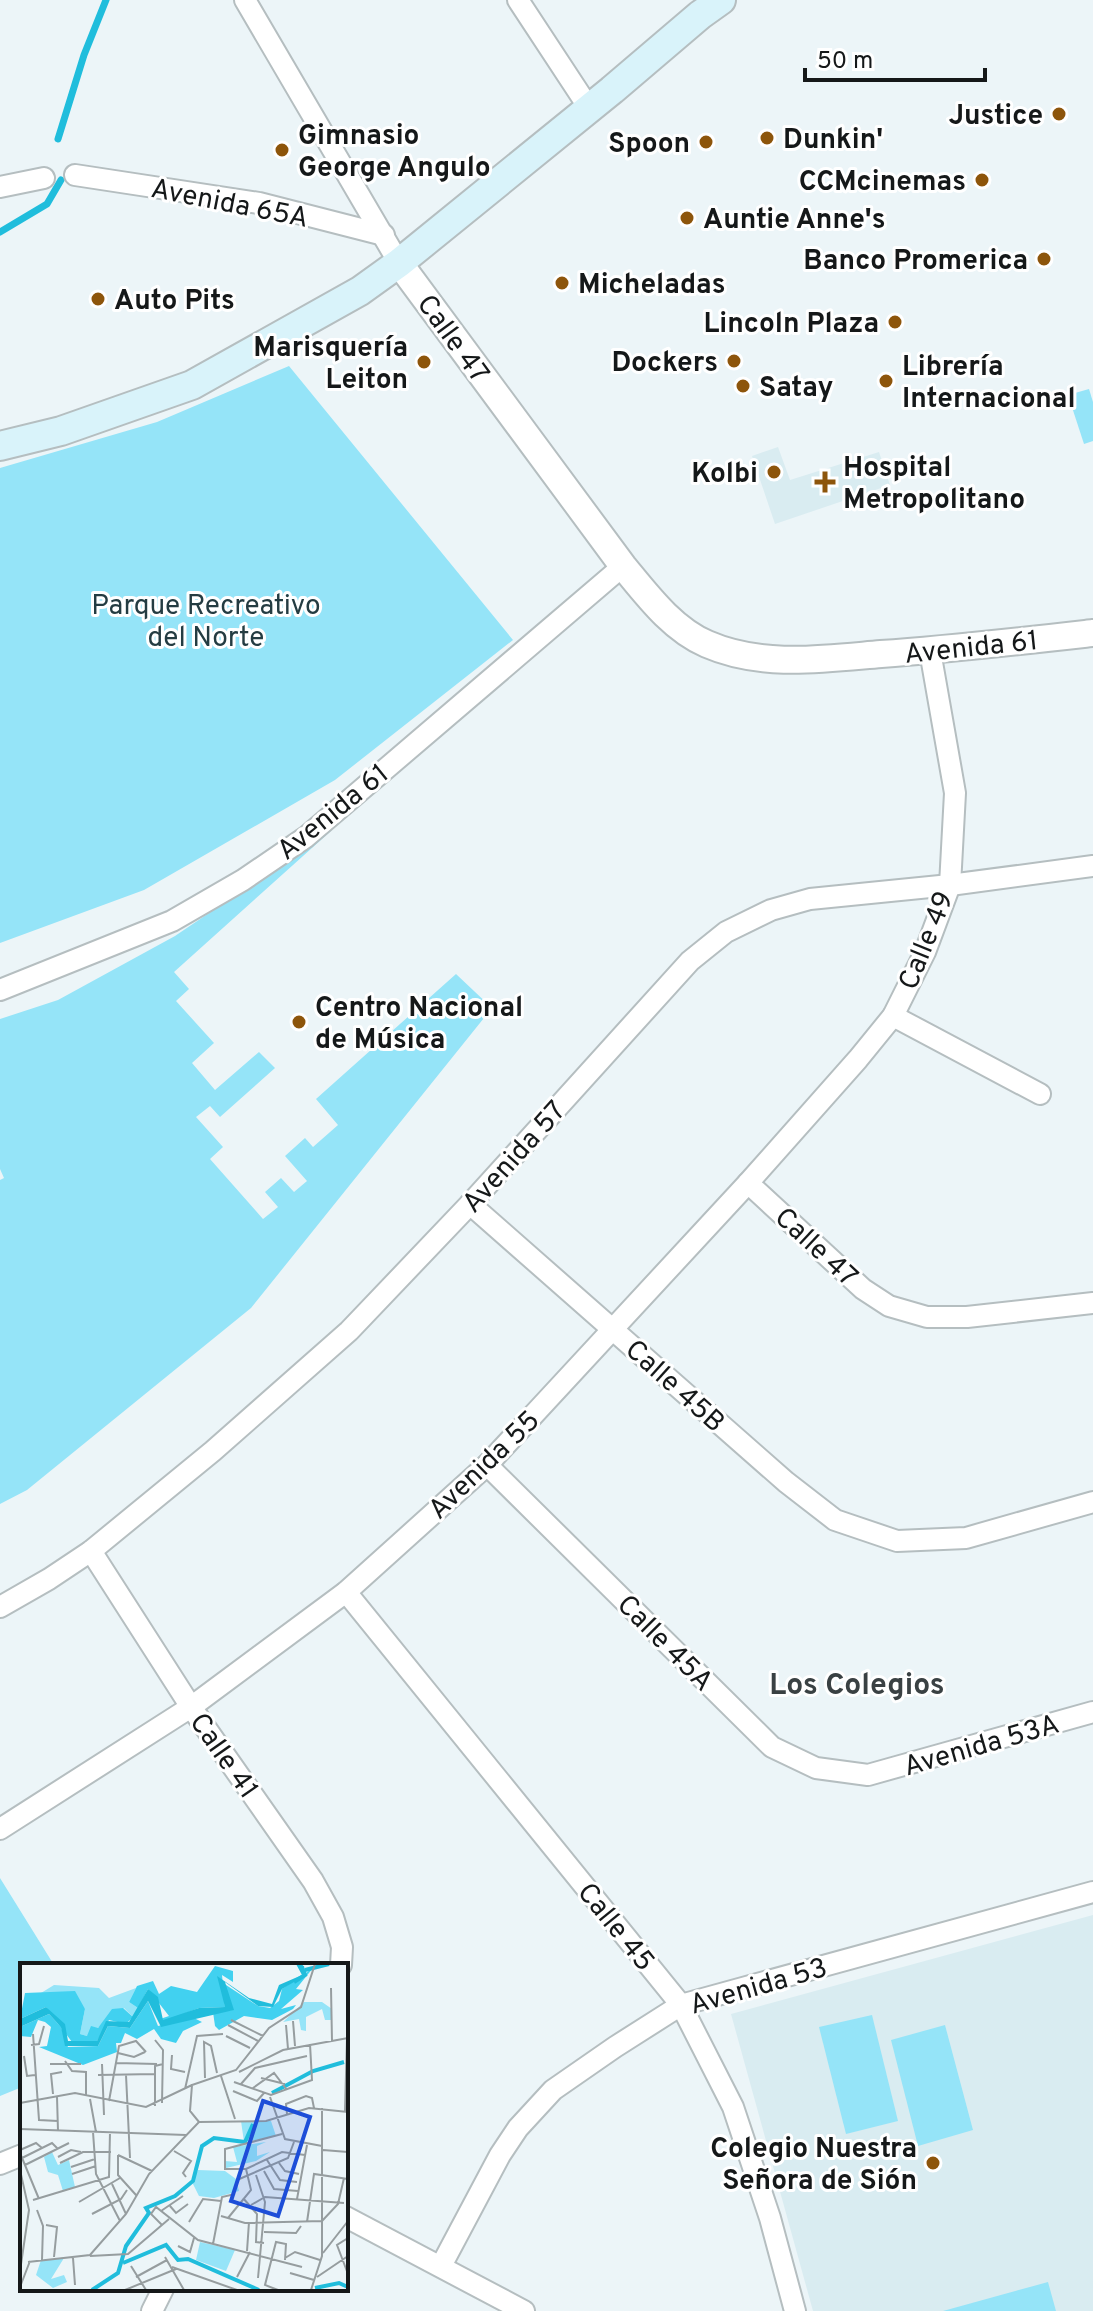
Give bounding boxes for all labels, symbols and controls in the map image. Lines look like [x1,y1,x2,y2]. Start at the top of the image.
scale bar [805,32,985,82]
text: 50 m [817,47,873,77]
place label: Justice [948,99,1043,135]
marker: Justice [1050,105,1068,123]
place label: Gimnasio George Angulo [298,119,491,187]
place label: Dunkin' [783,123,883,159]
place label: Spoon [608,127,690,163]
marker: Dunkin' [758,129,776,147]
marker: Spoon [697,133,715,151]
marker: Gimnasio George Angulo [273,141,291,159]
place label: CCMcinemas [799,165,966,201]
marker: CCMcinemas [973,171,991,189]
street label: Avenida 65A [148,172,311,238]
place label: Auntie Anne's [703,203,886,239]
marker: Auntie Anne's [678,209,696,227]
place label: Banco Promerica [803,244,1028,280]
marker: Banco Promerica [1035,250,1053,268]
place label: Micheladas [578,268,725,304]
marker: Micheladas [553,274,571,292]
place label: Auto Pits [114,284,235,320]
street label: Calle 47 [407,288,496,391]
marker: Auto Pits [89,290,107,308]
place label: Lincoln Plaza [703,307,879,343]
marker: Lincoln Plaza [886,313,904,331]
place label: Marisquería Leiton [253,331,408,399]
place label: Dockers [611,346,718,382]
place label: Librería Internacional [902,350,1076,418]
marker: Dockers [725,352,743,370]
marker: Marisquería Leiton [415,353,433,371]
place label: Satay [759,371,834,407]
marker: Librería Internacional [877,372,895,390]
marker: Satay [734,377,752,395]
place label: Hospital Metropolitano [843,451,1025,519]
place label: Kolbi [691,457,758,493]
marker: Kolbi [765,463,783,481]
marker: Hospital Metropolitano [814,471,836,493]
park label: Parque Recreativo del Norte [91,589,321,657]
street label: Avenida 61 [903,624,1040,674]
street label: Avenida 61 [270,757,397,870]
street label: Calle 49 [892,887,964,996]
place label: Centro Nacional de Música [315,991,523,1059]
marker: Centro Nacional de Música [290,1013,308,1031]
street label: Avenida 57 [455,1094,575,1222]
street label: Calle 47 [766,1201,864,1296]
street label: Calle 45B [617,1333,731,1442]
street label: Avenida 55 [422,1404,549,1528]
street label: Calle 45A [608,1588,720,1700]
district label: Los Colegios [769,1668,945,1705]
street label: Calle 41 [180,1707,265,1807]
street label: Avenida 53A [900,1708,1064,1786]
street label: Calle 45 [568,1876,661,1980]
street label: Avenida 53 [686,1951,832,2025]
inset map [20,1963,348,2291]
place label: Colegio Nuestra Señora de Sión [710,2132,917,2200]
marker: Colegio Nuestra Señora de Sión [924,2154,942,2172]

